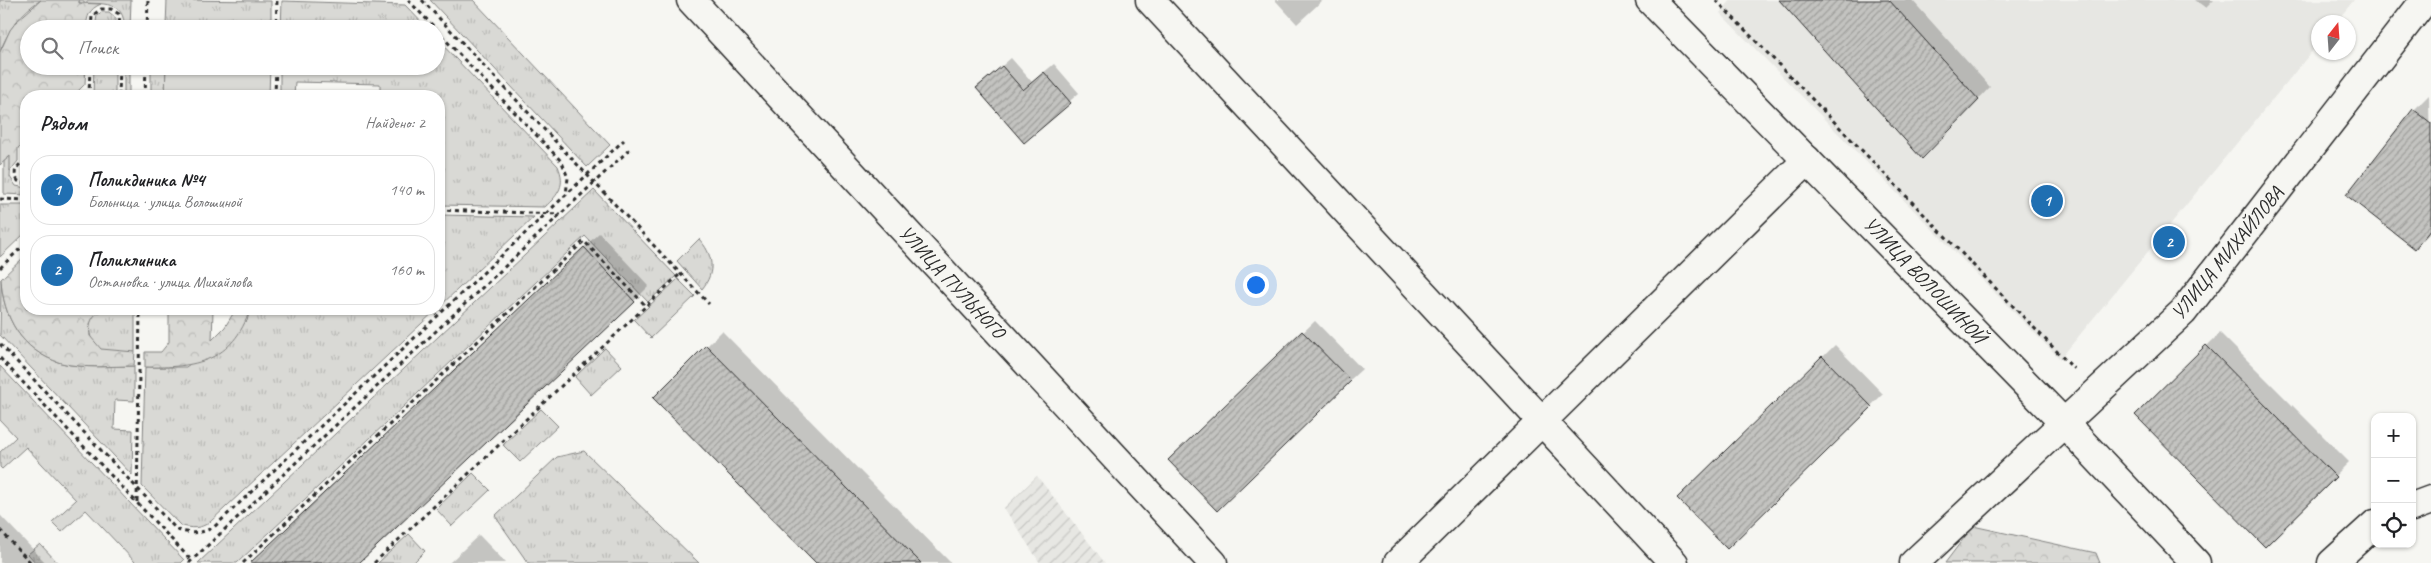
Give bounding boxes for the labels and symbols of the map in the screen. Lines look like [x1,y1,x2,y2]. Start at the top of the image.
north arrow [2311,15,2356,60]
street label: УЛИЦА МИХАЙЛОВА [2166,181,2289,325]
pin: 1 [2031,182,2063,220]
street label: УЛИЦА ВОЛОШИНОЙ [1858,211,1994,351]
street label: УЛИЦА ПУЛЬНОГО [893,220,1012,345]
pin: 2 [2153,223,2185,261]
your location [1243,272,1269,298]

